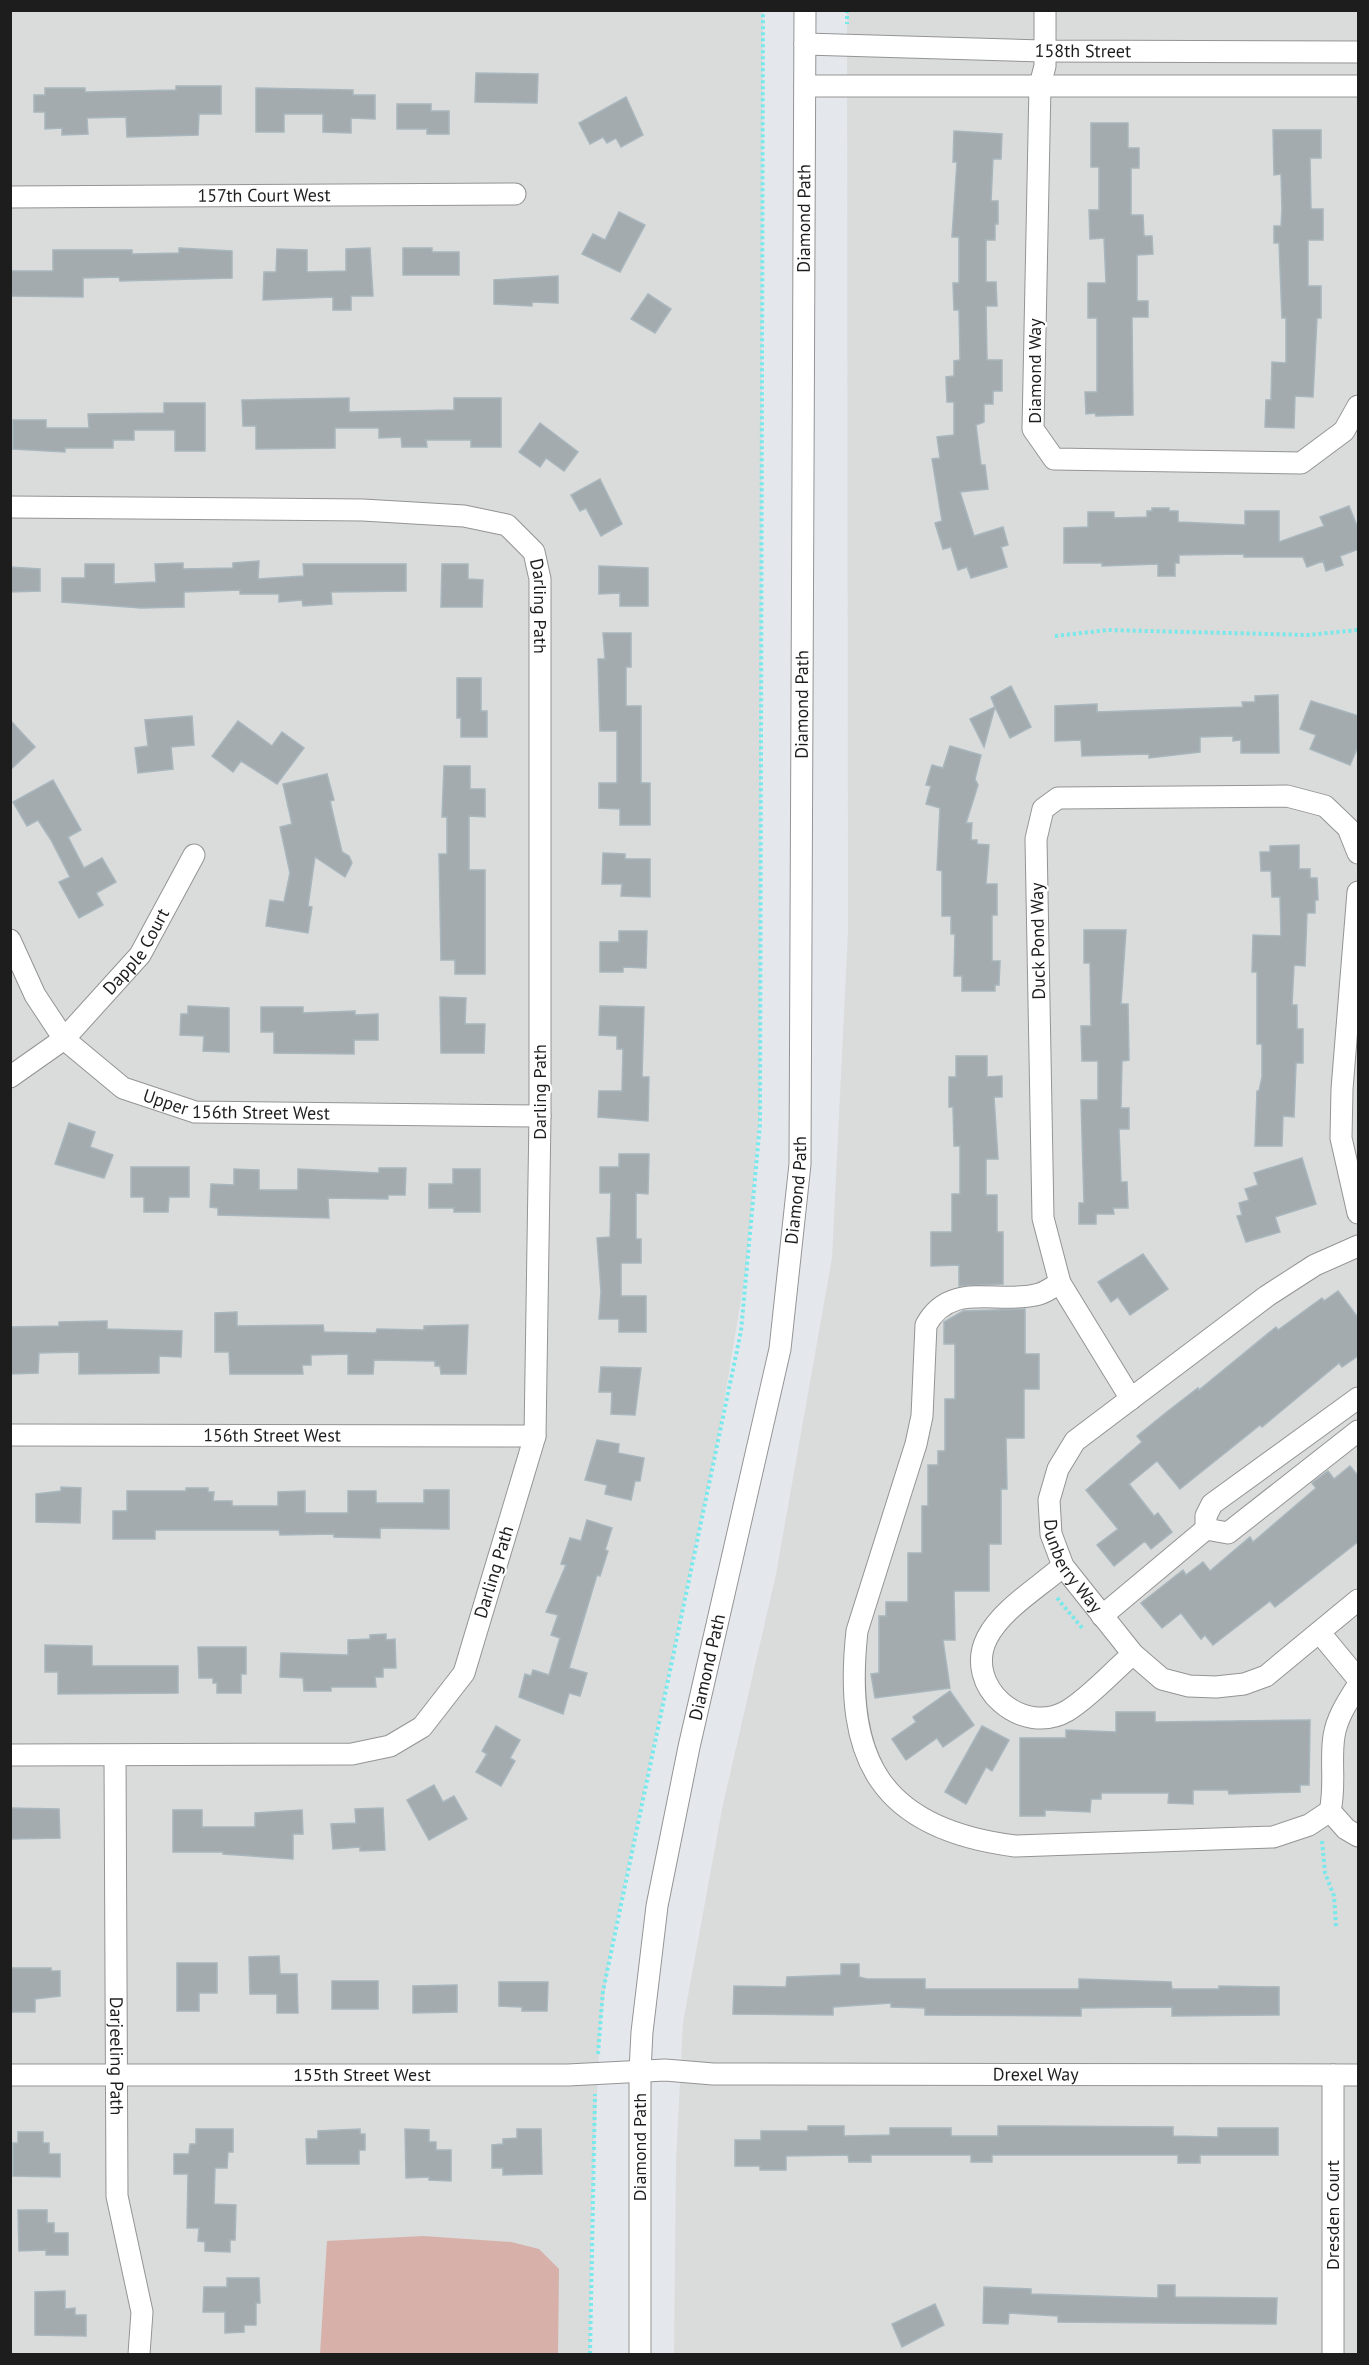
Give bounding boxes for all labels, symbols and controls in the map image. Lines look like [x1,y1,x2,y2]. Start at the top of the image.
street label: 158th Street [1034,39,1131,62]
street label: Diamond Path [792,164,815,273]
street label: 157th Court West [197,183,331,207]
street label: Diamond Way [1023,318,1046,424]
street label: Darling Path [525,556,552,654]
street label: Diamond Path [790,650,813,759]
street label: Duck Pond Way [1025,882,1050,1000]
street label: Dapple Court [98,904,174,999]
street label: Darling Path [528,1044,551,1140]
street label: Upper 156th Street West [140,1083,330,1125]
street label: Diamond Path [779,1136,811,1245]
street label: 156th Street West [203,1423,341,1447]
street label: Dunberry Way [1039,1518,1108,1618]
street label: Darling Path [469,1523,518,1621]
street label: Diamond Path [683,1612,730,1723]
street label: Darjeeling Path [105,1997,129,2115]
street label: Drexel Way [993,2062,1079,2086]
street label: 155th Street West [293,2063,431,2086]
street label: Diamond Path [628,2093,651,2201]
street label: Dresden Court [1321,2160,1344,2270]

